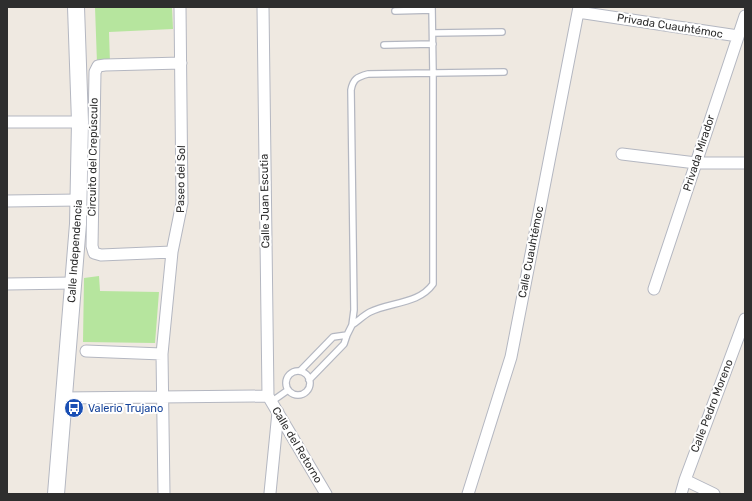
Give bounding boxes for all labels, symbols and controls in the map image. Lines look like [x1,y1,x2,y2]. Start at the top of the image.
street label: Privada Cuauhtémoc [616,11,724,41]
street label: Circuito del Crepúsculo [85,97,101,217]
street label: Privada Mirador [680,112,718,193]
street label: Paseo del Sol [174,145,188,213]
street label: Calle Juan Escutia [258,154,272,248]
street label: Calle Independencia [65,199,85,303]
street label: Calle Cuauhtémoc [516,205,546,299]
street label: Calle Pedro Moreno [688,358,736,454]
bus stop icon: Valerio Trujano [63,397,85,419]
place label: Valerio Trujano [88,402,163,415]
street label: Calle del Retorno [269,404,325,486]

